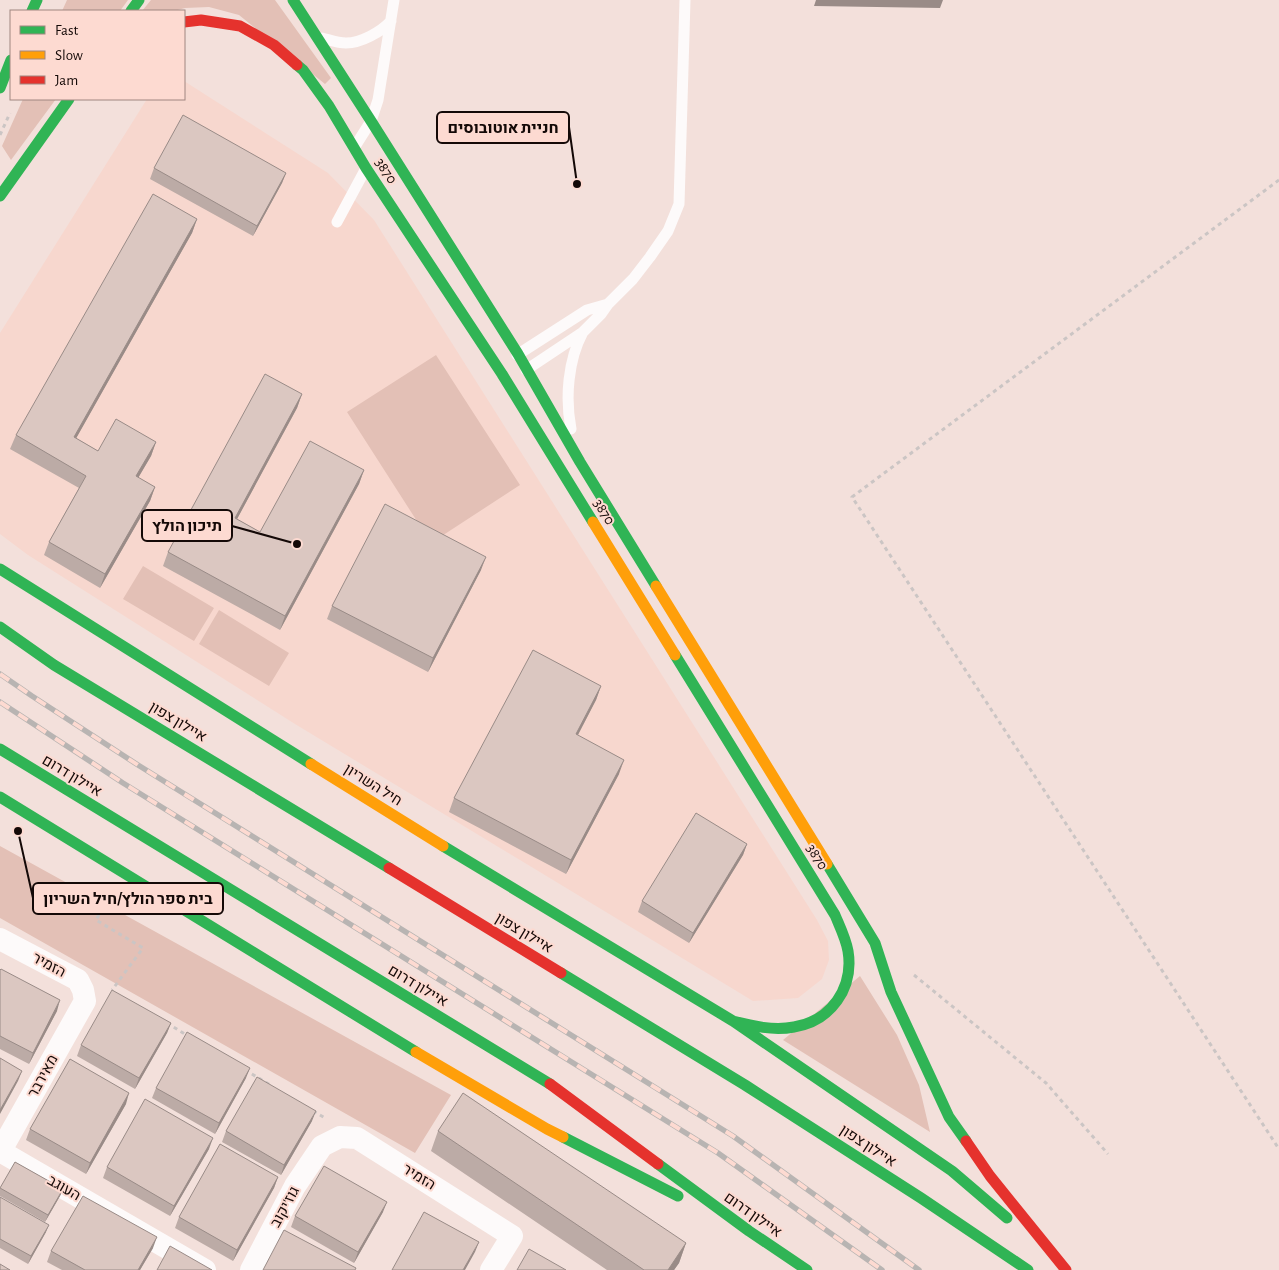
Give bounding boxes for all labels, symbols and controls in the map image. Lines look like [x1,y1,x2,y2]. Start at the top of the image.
legend [10,10,185,100]
text: Fast [55,23,79,38]
text: Slow [55,48,83,63]
text: Jam [55,73,78,88]
callout: חניית אוטובוסים [437,112,569,143]
text: חניית אוטובוסים [447,120,559,136]
street label: 3870 [372,155,400,187]
street label: 3870 [590,496,618,528]
callout: תיכון הולץ [142,510,232,541]
text: תיכון הולץ [152,518,222,534]
street label: איילון צפון [147,699,209,745]
street label: איילון דרום [40,752,104,800]
street label: חיל השריון [341,761,405,809]
street label: 3870 [803,841,831,873]
callout: בית ספר הולץ/חיל השריון [33,883,223,914]
text: בית ספר הולץ/חיל השריון [43,891,213,907]
street label: איילון צפון [493,910,555,956]
street label: הזמיר [30,950,68,980]
street label: איילון דרום [386,962,450,1010]
street label: מאירבר [25,1052,61,1100]
street label: איילון צפון [837,1122,899,1170]
street label: הזמיר [400,1161,438,1193]
street label: העוגב [45,1173,83,1203]
street label: גוז'יקוב [268,1184,302,1230]
street label: איילון דרום [721,1190,785,1240]

